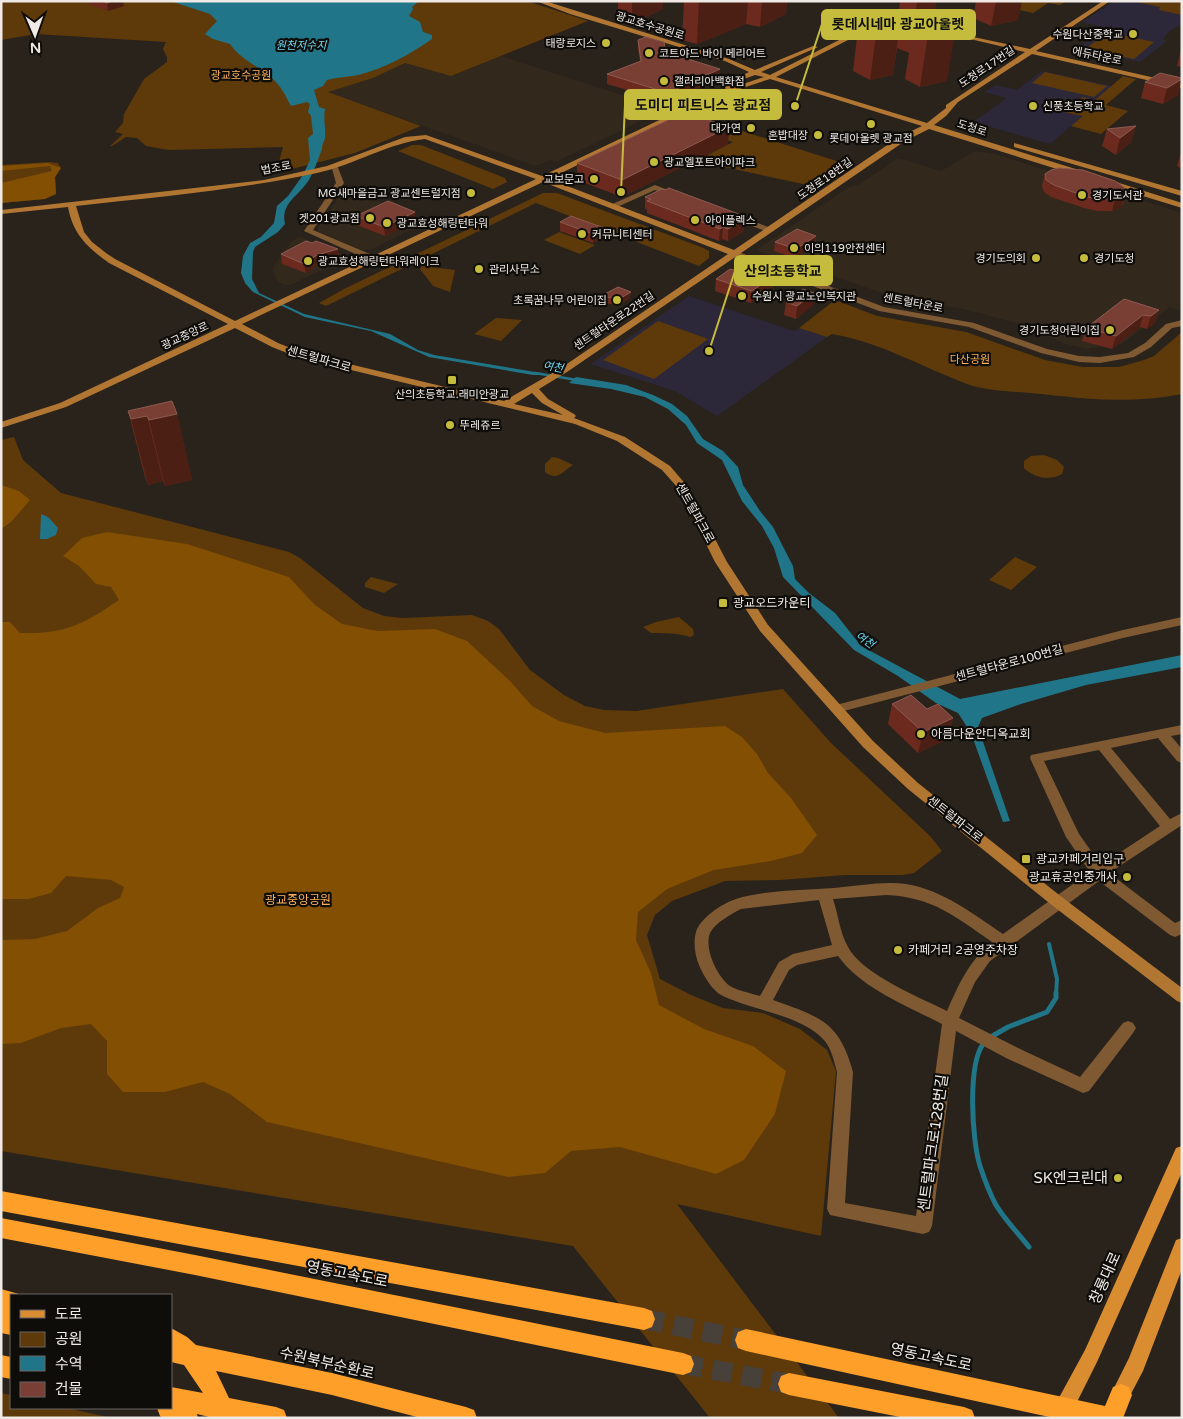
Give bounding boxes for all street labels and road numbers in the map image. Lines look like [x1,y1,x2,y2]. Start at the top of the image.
street label: 광교호수공원로 [614,9,686,43]
street label: 도청로17번길 [957,44,1017,90]
street label: 에듀타운로 [1071,44,1123,68]
street label: 도청로 [956,117,988,139]
street label: 도청로18번길 [795,155,855,203]
street label: 법조로 [260,159,292,177]
street label: 센트럴타운로22번길 [571,289,657,353]
street label: 센트럴타운로 [882,291,944,315]
street label: 광교중앙로 [159,319,211,353]
street label: 센트럴파크로 [285,343,353,375]
street label: 센트럴파크로 [673,481,717,545]
street label: 센트럴타운로100번길 [954,642,1064,684]
street label: 센트럴파크로 [925,793,985,845]
street label: 센트럴파크로128번길 [914,1073,952,1213]
street label: 창룡대로 [1086,1249,1124,1307]
street label: 영동고속도로 [305,1257,389,1291]
street label: 영동고속도로 [889,1340,973,1374]
street label: 수원북부순환로 [278,1343,376,1383]

